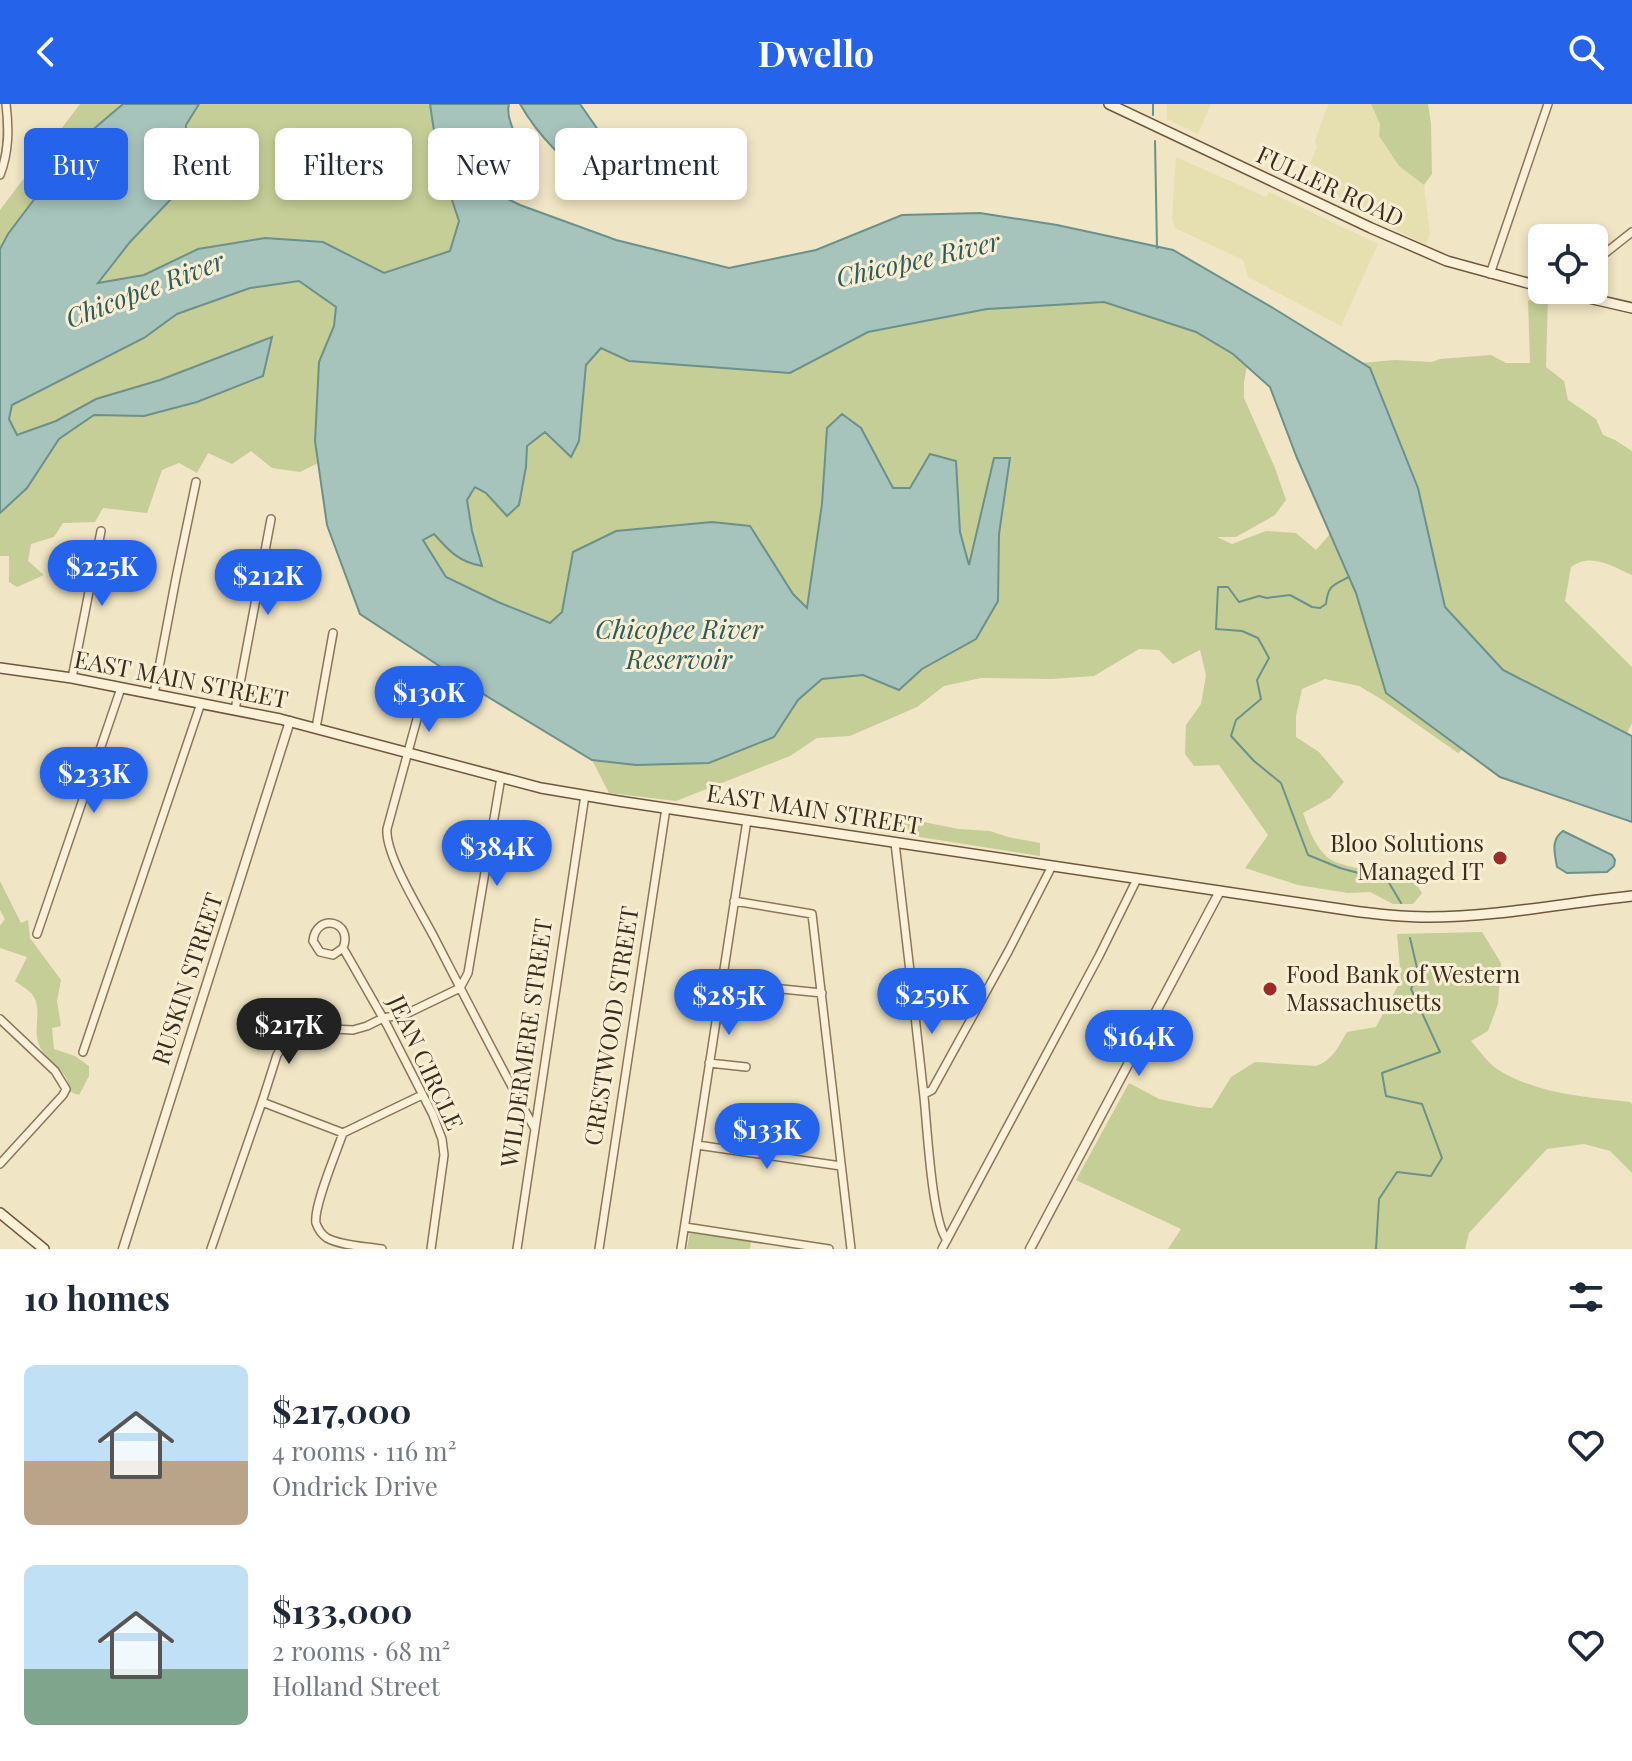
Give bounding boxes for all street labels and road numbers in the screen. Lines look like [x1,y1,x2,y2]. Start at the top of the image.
street label: FULLER ROAD [1252,137,1410,233]
street label: EAST MAIN STREET [72,642,291,714]
street label: EAST MAIN STREET [705,775,924,841]
street label: RUSKIN STREET [143,888,229,1068]
street label: CRESTWOOD STREET [575,904,645,1148]
street label: WILDERMERE STREET [492,916,558,1170]
street label: JEAN CIRCLE [381,989,472,1135]

